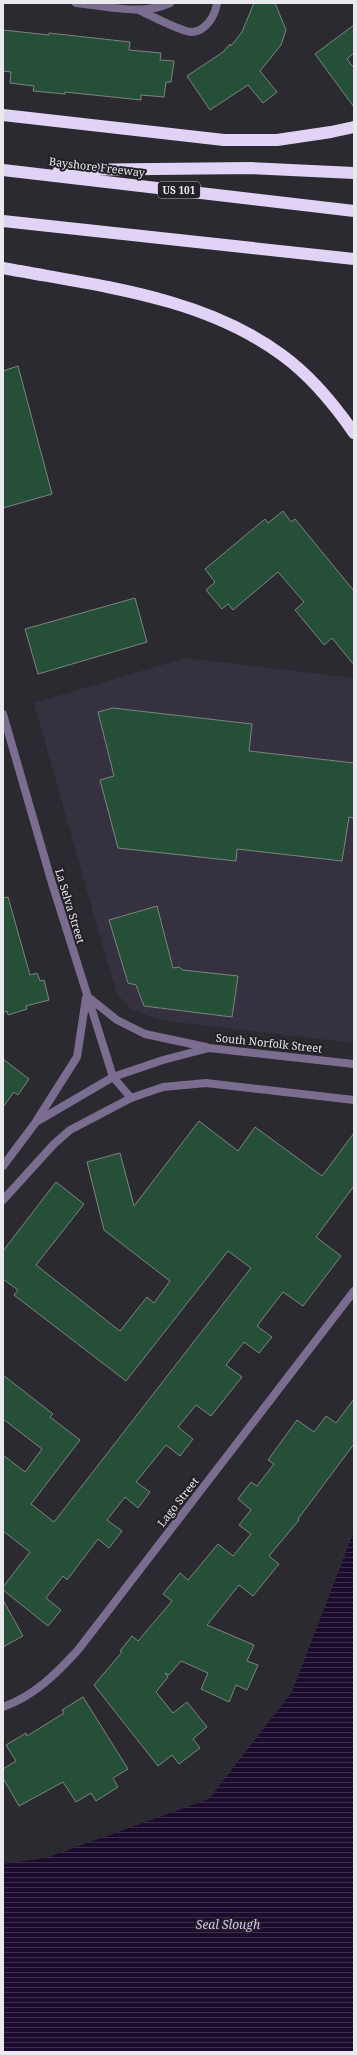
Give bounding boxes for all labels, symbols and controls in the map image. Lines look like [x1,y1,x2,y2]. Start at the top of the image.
street label: Bayshore Freeway [48,153,147,180]
road number: US 101 [158,182,200,198]
street label: La Selva Street [52,867,89,945]
street label: South Norfolk Street [215,1029,323,1056]
street label: Lago Street [154,1474,202,1530]
water label: Seal Slough [196,1916,260,1933]

